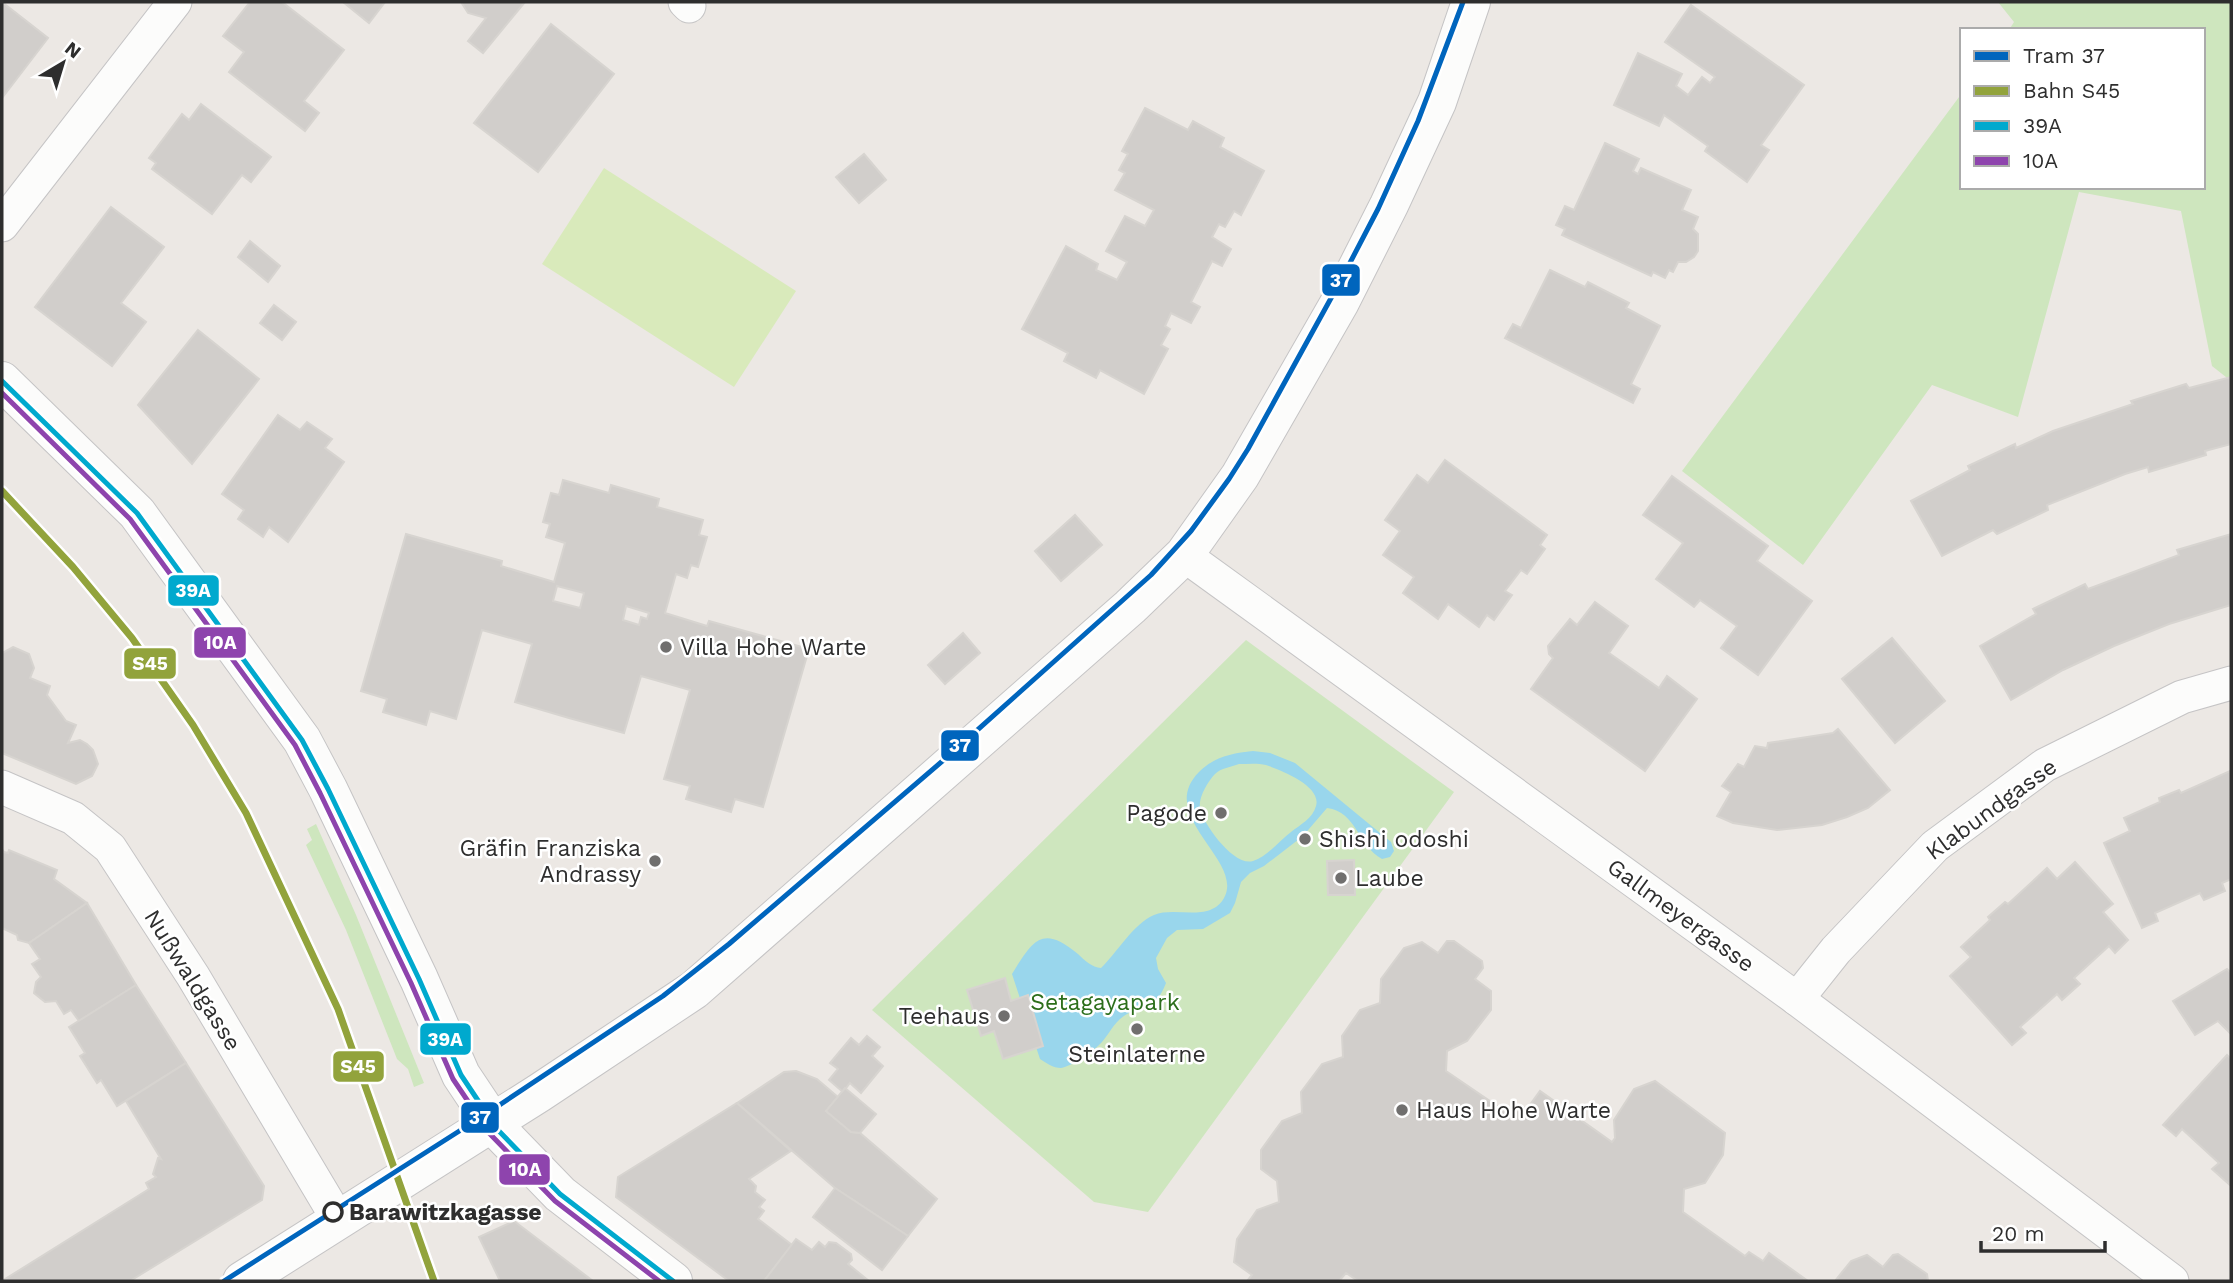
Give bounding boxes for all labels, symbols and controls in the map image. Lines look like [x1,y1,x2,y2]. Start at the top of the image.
north arrow [28,28,98,98]
legend [1960,28,2205,189]
text: N [61,37,86,63]
text: Tram 37 [2023,43,2105,68]
text: Bahn S45 [2023,78,2120,103]
text: 39A [2023,113,2062,138]
text: 10A [2023,148,2058,173]
line badge: 37 [1321,263,1361,297]
text: 37 [1330,269,1352,292]
line badge: 39A [167,574,220,607]
text: 39A [175,579,211,602]
line badge: 10A [193,626,247,659]
text: 10A [203,631,237,654]
place label: Villa Hohe Warte [680,634,867,661]
marker: Villa Hohe Warte [658,639,674,655]
line badge: S45 [123,647,177,680]
text: S45 [132,652,168,675]
line badge: 37 [940,729,980,762]
text: 37 [949,734,971,757]
street label: Klabundgasse [1921,753,2062,866]
place label: Pagode [1126,800,1207,827]
marker: Pagode [1213,805,1229,821]
place label: Shishi odoshi [1319,826,1469,853]
marker: Shishi odoshi [1297,831,1313,847]
place label: Gräfin Franziska Andrassy [459,835,641,888]
marker: Gräfin Franziska Andrassy [647,853,663,869]
street label: Gallmeyergasse [1602,853,1759,978]
place label: Laube [1355,865,1424,892]
marker: Laube [1333,870,1349,886]
street label: Nußwaldgasse [138,905,247,1056]
park label: Setagayapark [1030,989,1180,1016]
place label: Teehaus [899,1003,990,1030]
marker: Teehaus [996,1008,1012,1024]
marker: Steinlaterne [1129,1021,1145,1037]
line badge: 39A [419,1022,472,1056]
text: 39A [427,1028,463,1051]
place label: Steinlaterne [1068,1041,1206,1068]
line badge: S45 [332,1050,385,1083]
text: S45 [340,1055,376,1078]
place label: Haus Hohe Warte [1416,1097,1611,1124]
line badge: 37 [460,1101,500,1134]
marker: Haus Hohe Warte [1394,1102,1410,1118]
text: 37 [469,1106,491,1129]
line badge: 10A [498,1153,551,1186]
text: 10A [508,1158,542,1181]
place label: Barawitzkagasse [349,1199,542,1226]
marker: Barawitzkagasse [323,1202,343,1222]
scale bar [1981,1210,2105,1254]
text: 20 m [1992,1221,2044,1246]

